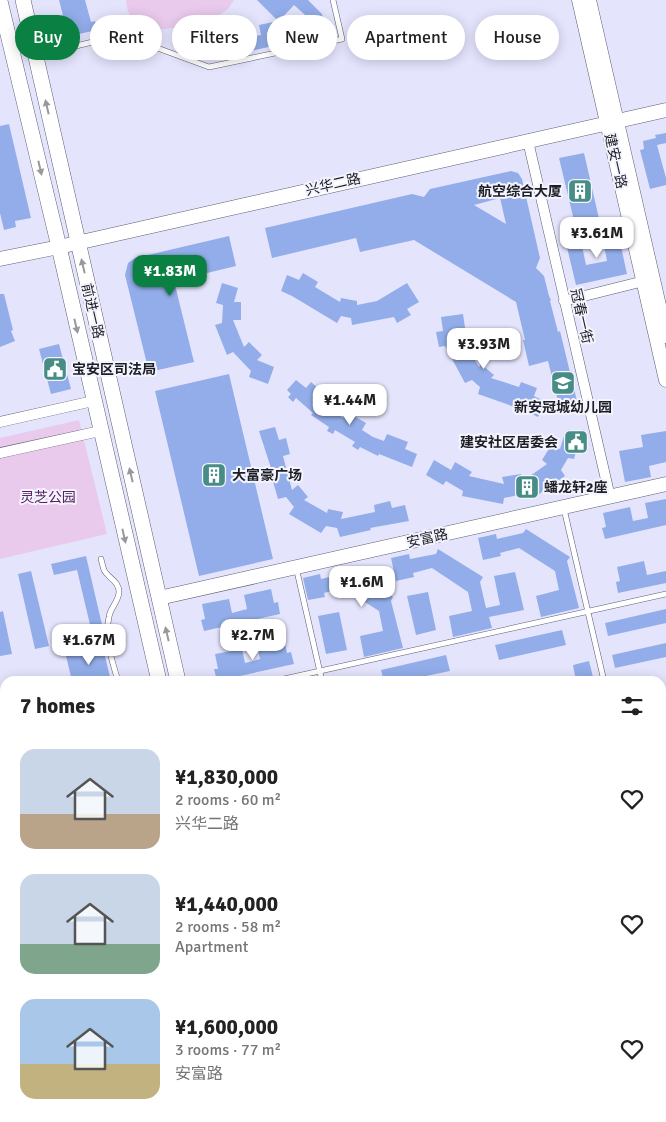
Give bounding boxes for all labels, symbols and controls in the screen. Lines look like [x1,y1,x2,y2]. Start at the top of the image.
chip: Buy [15,15,80,60]
chip: Rent [90,15,162,60]
chip: Filters [172,15,257,60]
chip: New [267,15,337,60]
chip: Apartment [347,15,465,60]
chip: House [475,15,559,60]
one-way arrow [43,100,51,115]
street label: 建安一路 [601,132,630,190]
one-way arrow [36,160,44,175]
street label: 兴华二路 [304,170,362,199]
building icon: 航空综合大厦 [567,178,593,204]
place label: 航空综合大厦 [478,183,562,200]
pin: ¥3.61M [556,216,638,259]
text: ¥3.61M [571,223,623,243]
pin: ¥1.83M [129,254,211,297]
one-way arrow [79,258,87,273]
text: ¥1.83M [144,261,196,281]
street label: 前进一路 [78,282,107,340]
street label: 冠春一街 [567,287,596,345]
one-way arrow [72,319,80,334]
pin: ¥3.93M [443,328,525,370]
text: ¥3.93M [458,334,510,354]
public building icon: 宝安区司法局 [42,356,68,382]
place label: 宝安区司法局 [72,361,156,378]
school or university icon: 新安冠城幼儿园 [550,370,576,396]
pin: ¥1.44M [309,384,391,426]
text: ¥1.44M [324,390,376,410]
place label: 新安冠城幼儿园 [514,399,612,416]
public building icon: 建安社区居委会 [563,429,589,455]
place label: 建安社区居委会 [460,434,558,451]
building icon: 大富豪广场 [201,462,227,488]
place label: 大富豪广场 [232,467,302,484]
one-way arrow [127,468,135,483]
building icon: 蟠龙轩2座 [514,474,540,500]
place label: 蟠龙轩2座 [544,479,608,496]
park label: 灵芝公园 [20,489,76,506]
street label: 安富路 [405,525,449,551]
one-way arrow [121,528,129,544]
pin: ¥1.6M [327,566,397,608]
text: ¥1.6M [340,572,384,592]
pin: ¥2.7M [218,618,288,661]
pin: ¥1.67M [48,624,130,666]
text: ¥2.7M [231,625,275,645]
one-way arrow [163,626,171,641]
text: ¥1.67M [63,630,115,650]
icon: filters [618,692,646,720]
text: 7 homes [20,693,95,719]
text: ¥1,830,000 [175,764,278,790]
icon: home [60,769,120,829]
icon: heart [618,785,646,813]
text: 2 rooms · 60 m² [175,790,281,810]
text: 兴华二路 [175,814,239,834]
text: ¥1,440,000 [175,891,278,917]
icon: home [60,894,120,954]
icon: heart [618,910,646,938]
text: 2 rooms · 58 m² [175,917,281,937]
text: Apartment [175,937,248,957]
text: ¥1,600,000 [175,1014,278,1040]
icon: home [60,1019,120,1079]
icon: heart [618,1035,646,1063]
text: 3 rooms · 77 m² [175,1040,281,1060]
text: 安富路 [175,1064,223,1084]

